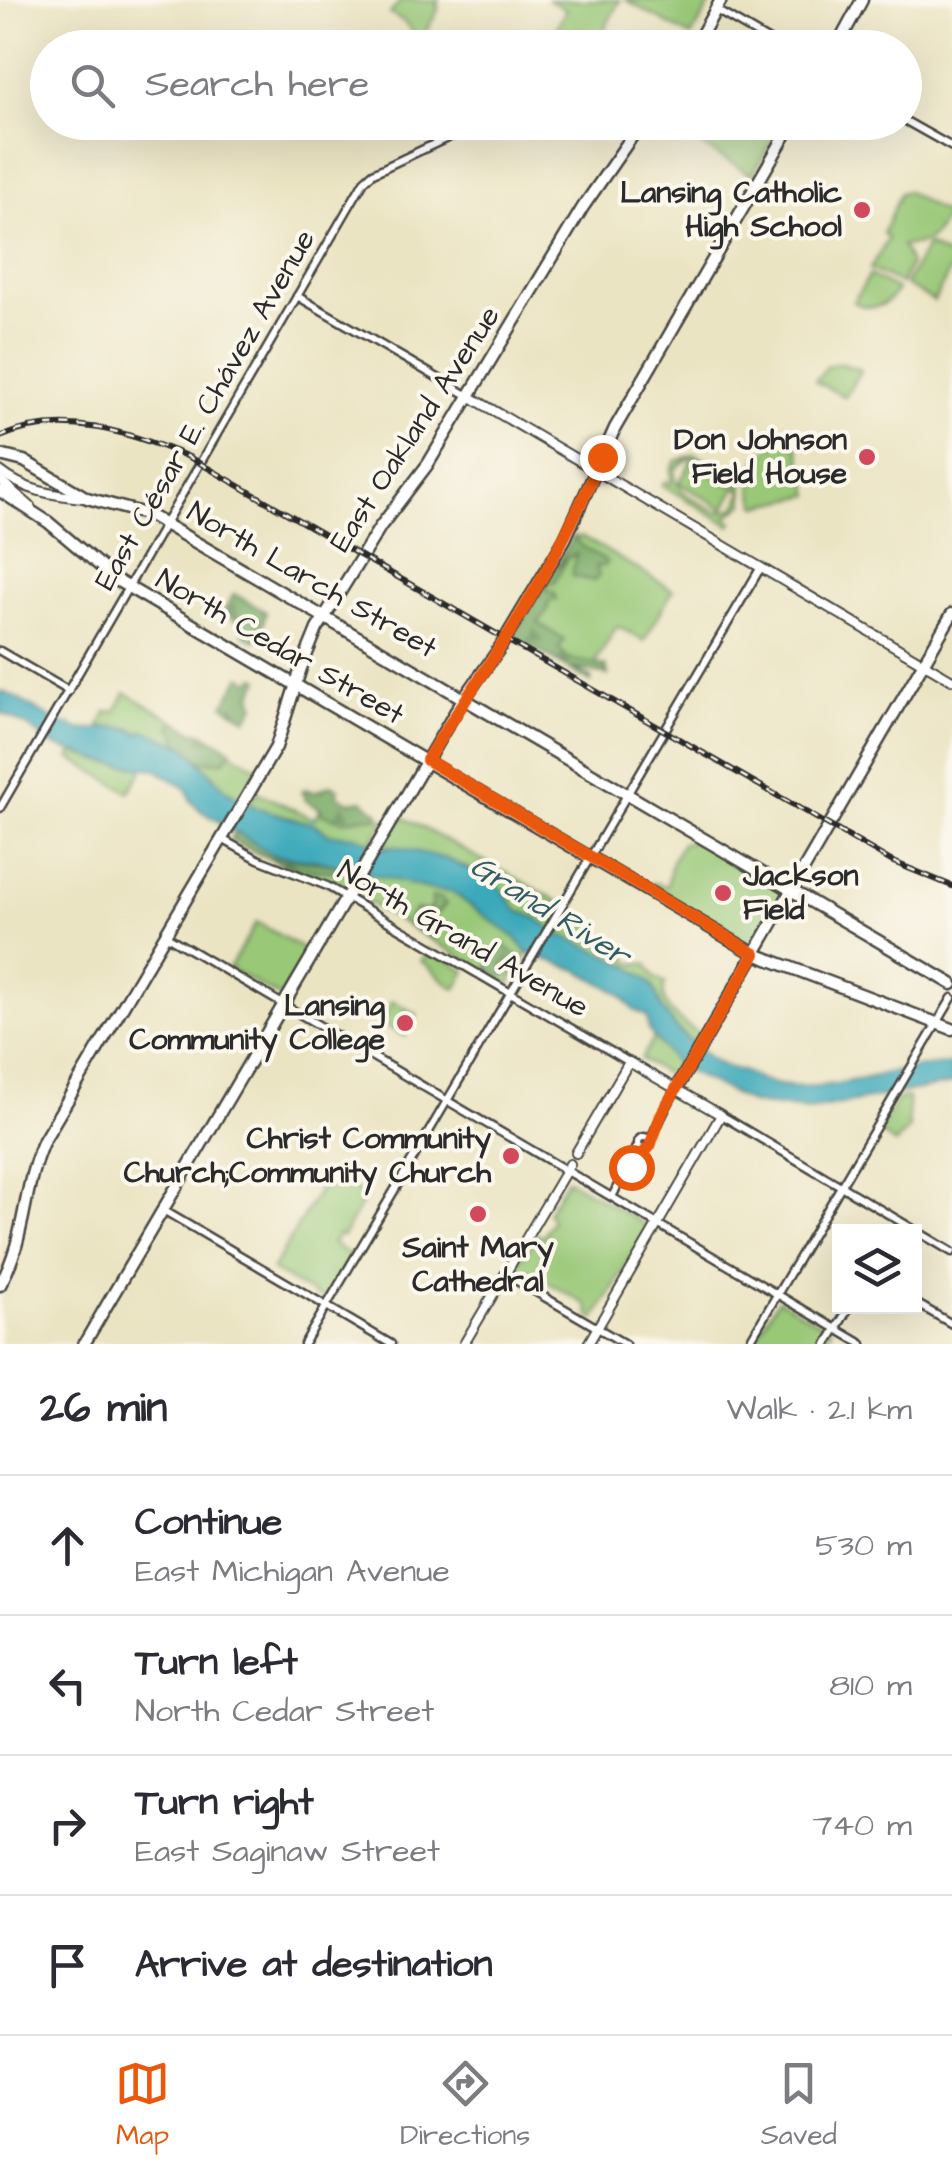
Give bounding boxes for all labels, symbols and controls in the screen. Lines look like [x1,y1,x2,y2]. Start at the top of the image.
search box [30,30,922,140]
icon: search [65,58,120,113]
text: Search here [145,59,369,111]
place label: Lansing Catholic High School [620,172,842,250]
marker: Lansing Catholic High School [851,199,873,221]
street label: East César E. Chávez Avenue [84,222,326,598]
street label: East Oakland Avenue [320,298,510,560]
place label: Don Johnson Field House [674,419,847,495]
route end [580,435,626,481]
marker: Don Johnson Field House [856,446,878,468]
street label: North Larch Street [179,491,445,669]
street label: North Cedar Street [148,559,412,735]
water label: Grand River [462,844,641,980]
street label: North Grand Avenue [330,850,596,1028]
place label: Jackson Field [742,855,859,931]
marker: Jackson Field [712,882,734,904]
place label: Lansing Community College [129,985,386,1063]
marker: Lansing Community College [394,1012,416,1034]
place label: Christ Community Church;Community Church [124,1118,492,1196]
marker: Christ Community Church;Community Church [500,1145,522,1167]
route start [609,1145,655,1191]
marker: Saint Mary Cathedral [467,1203,489,1225]
map controls [832,1224,922,1314]
button: layers [832,1224,922,1314]
place label: Saint Mary Cathedral [401,1227,554,1303]
text: 26 min [40,1380,167,1438]
text: Walk · 2.1 km [727,1387,912,1432]
text: Continue [135,1497,282,1549]
icon: ahead [40,1518,95,1573]
text: 530 m [815,1523,912,1568]
text: East Michigan Avenue [135,1549,450,1594]
text: Turn left [135,1637,298,1689]
icon: left [40,1658,95,1713]
text: 810 m [829,1663,912,1708]
text: North Cedar Street [135,1689,434,1734]
text: Turn right [135,1777,314,1829]
icon: right [40,1798,95,1853]
text: 740 m [813,1803,912,1848]
text: East Saginaw Street [135,1829,440,1874]
icon: arrive [40,1938,95,1993]
text: Arrive at destination [135,1939,492,1991]
tab: Map [115,2056,170,2155]
tab: Directions [400,2056,530,2155]
tab: Saved [761,2056,837,2155]

